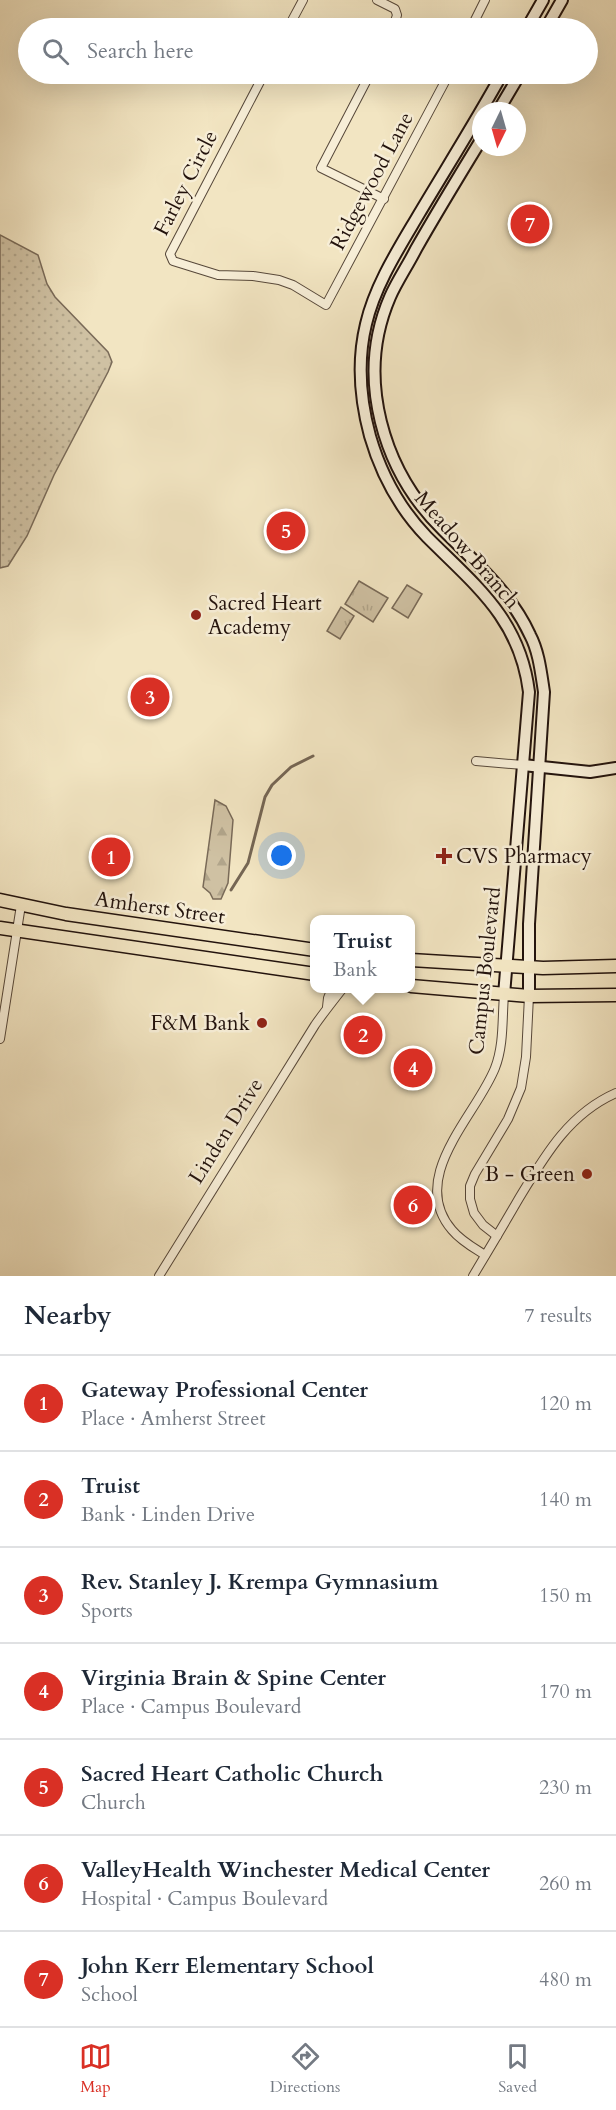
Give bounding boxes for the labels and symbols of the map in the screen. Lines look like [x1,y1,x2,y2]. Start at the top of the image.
north arrow [472,102,526,156]
street label: Ridgewood Lane [323,107,421,255]
street label: Farley Circle [147,125,225,241]
pin: 7 [510,202,550,246]
street label: Meadow Branch [408,485,527,616]
pin: 5 [266,508,306,554]
place label: Sacred Heart Academy [208,589,322,642]
marker: Sacred Heart Academy [189,608,203,622]
pin: 3 [130,674,170,720]
pin: 1 [92,834,130,880]
your location [267,841,296,870]
place label: CVS Pharmacy [456,842,592,871]
marker: CVS Pharmacy [437,849,451,863]
street label: Amherst Street [93,885,227,932]
street label: Campus Boulevard [462,886,508,1056]
place label: F&M Bank [150,1009,251,1038]
pin: 2 [344,1012,382,1058]
marker: F&M Bank [255,1016,269,1030]
pin: 4 [394,1046,432,1090]
street label: Linden Drive [182,1073,270,1189]
place label: B - Green [485,1160,575,1189]
marker: B - Green [580,1167,594,1181]
pin: 6 [394,1182,432,1228]

